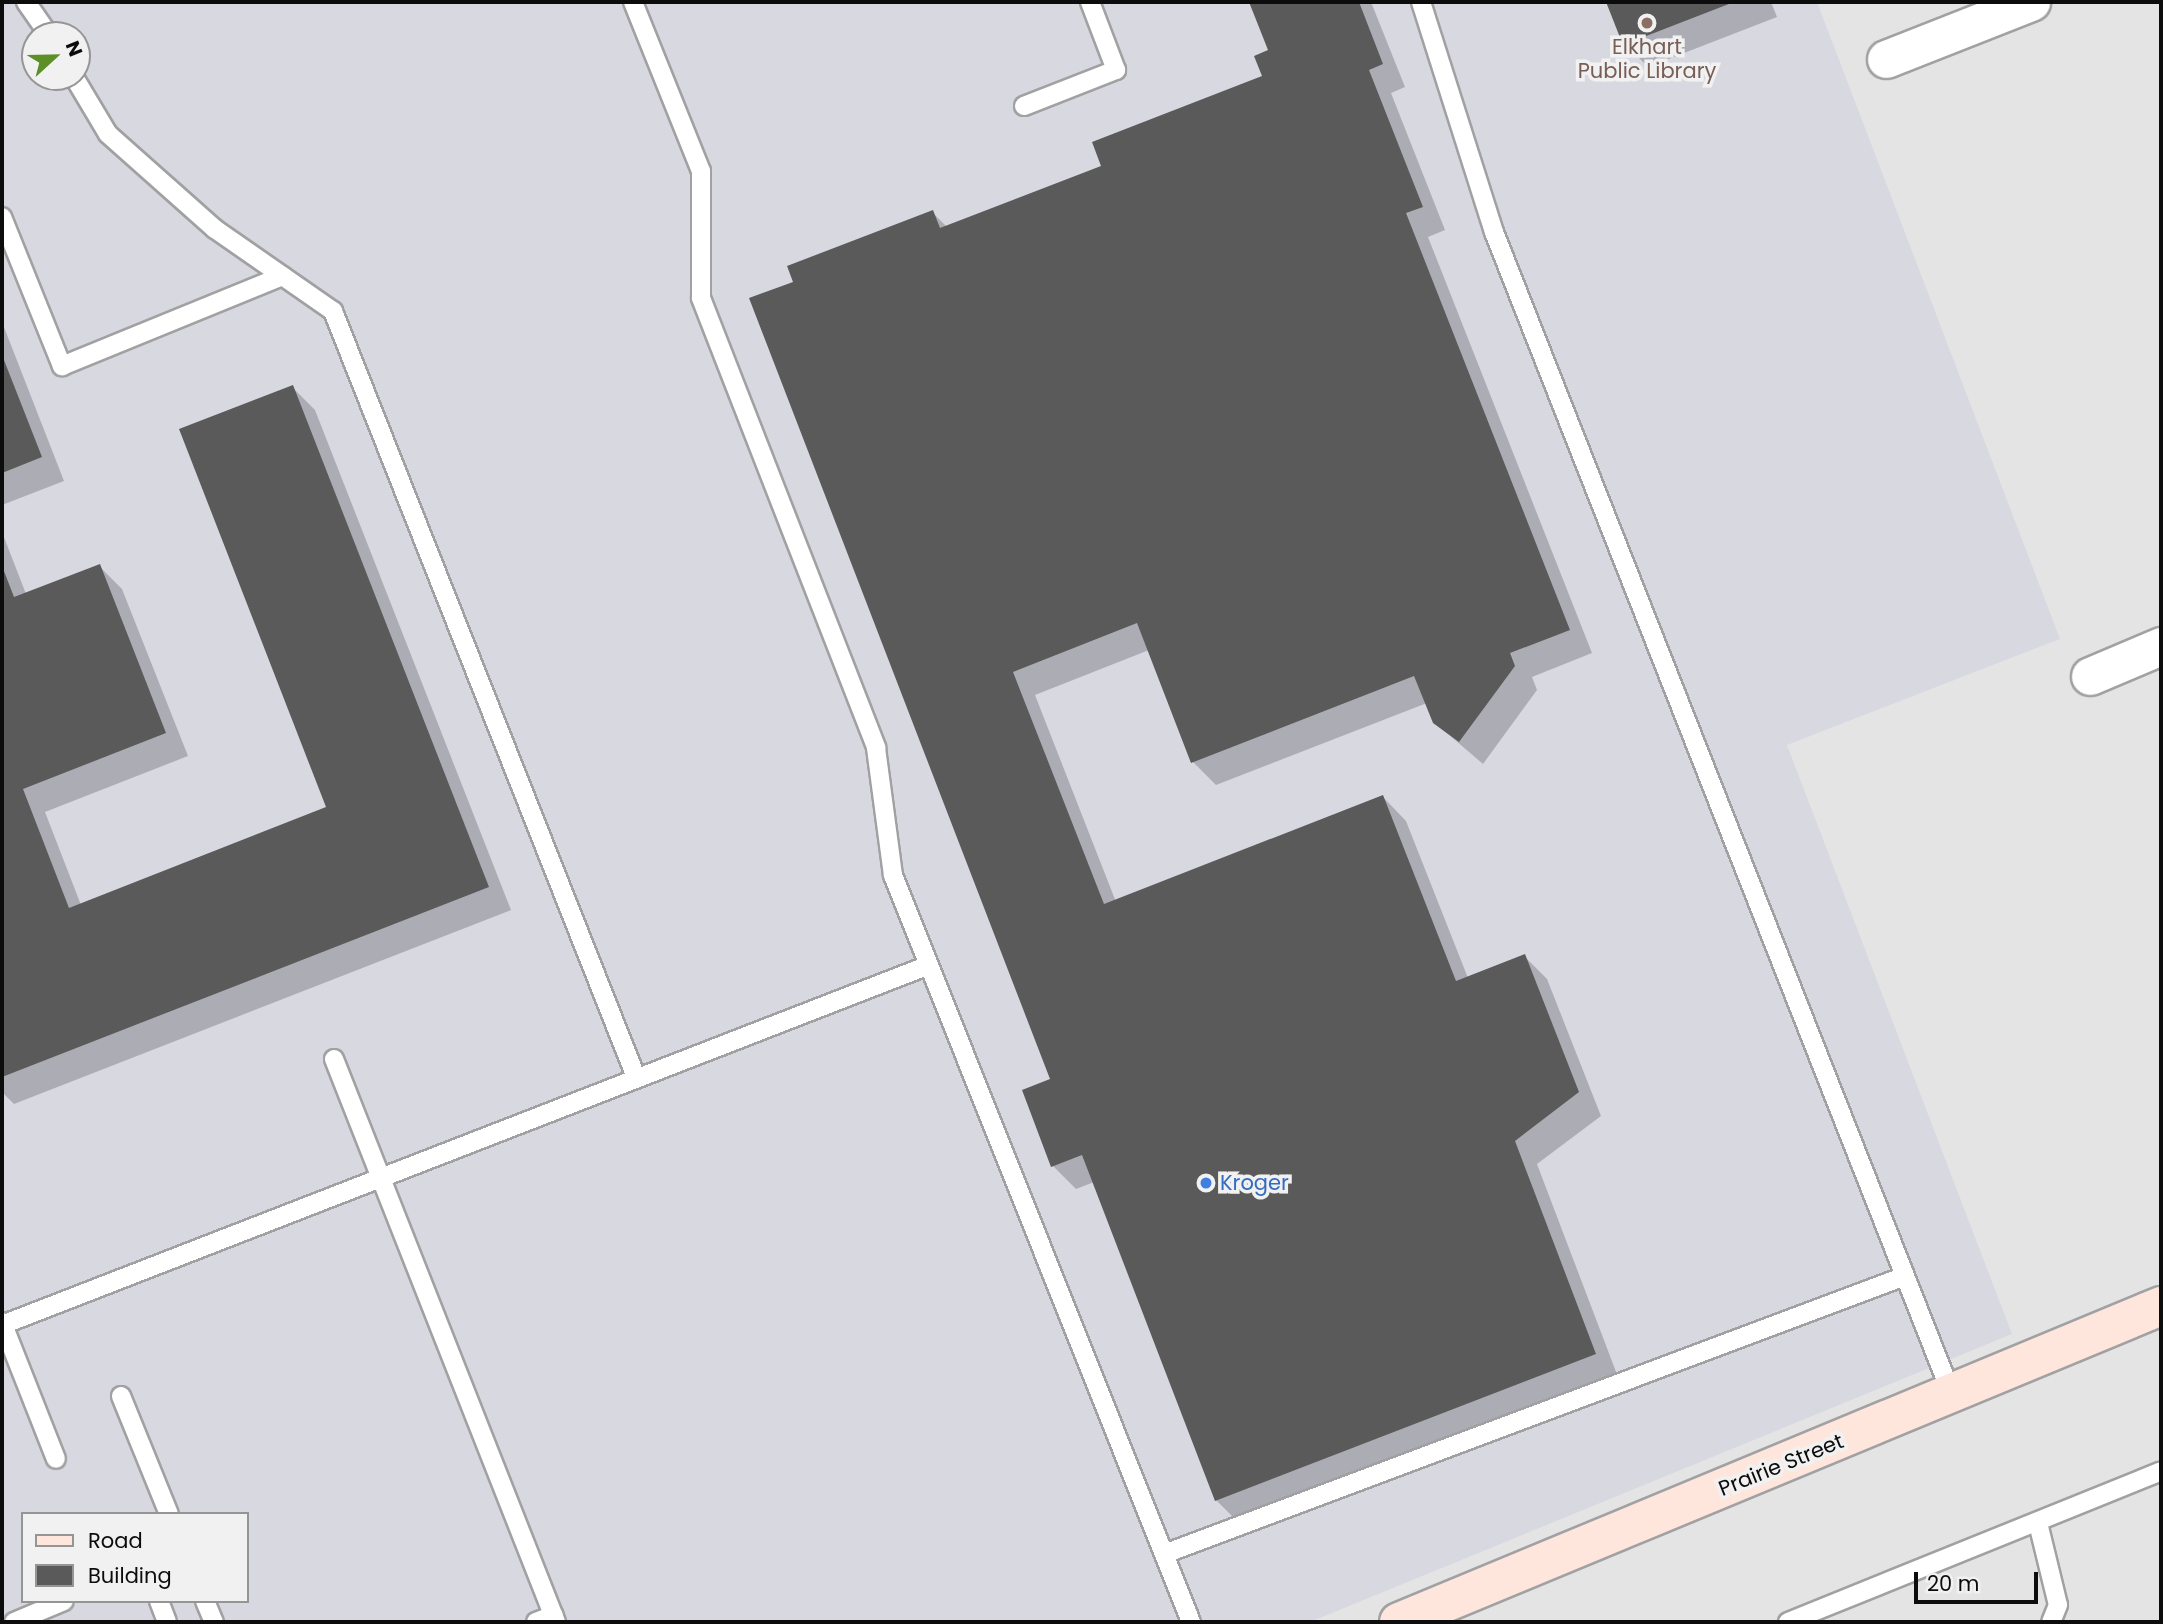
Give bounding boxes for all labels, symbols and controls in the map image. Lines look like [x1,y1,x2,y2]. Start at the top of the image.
marker: Elkhart Public Library [1639,15,1655,31]
north arrow [21,21,91,91]
place label: Elkhart Public Library [1578,34,1716,84]
text: N [59,37,89,60]
place label: Kroger [1220,1170,1289,1196]
marker: Kroger [1198,1175,1214,1191]
street label: Prairie Street [1715,1429,1847,1501]
legend [21,1512,248,1603]
text: Road [88,1526,143,1555]
scale bar [1918,1558,2042,1602]
text: Building [88,1561,172,1590]
text: 20 m [1927,1569,1980,1598]

